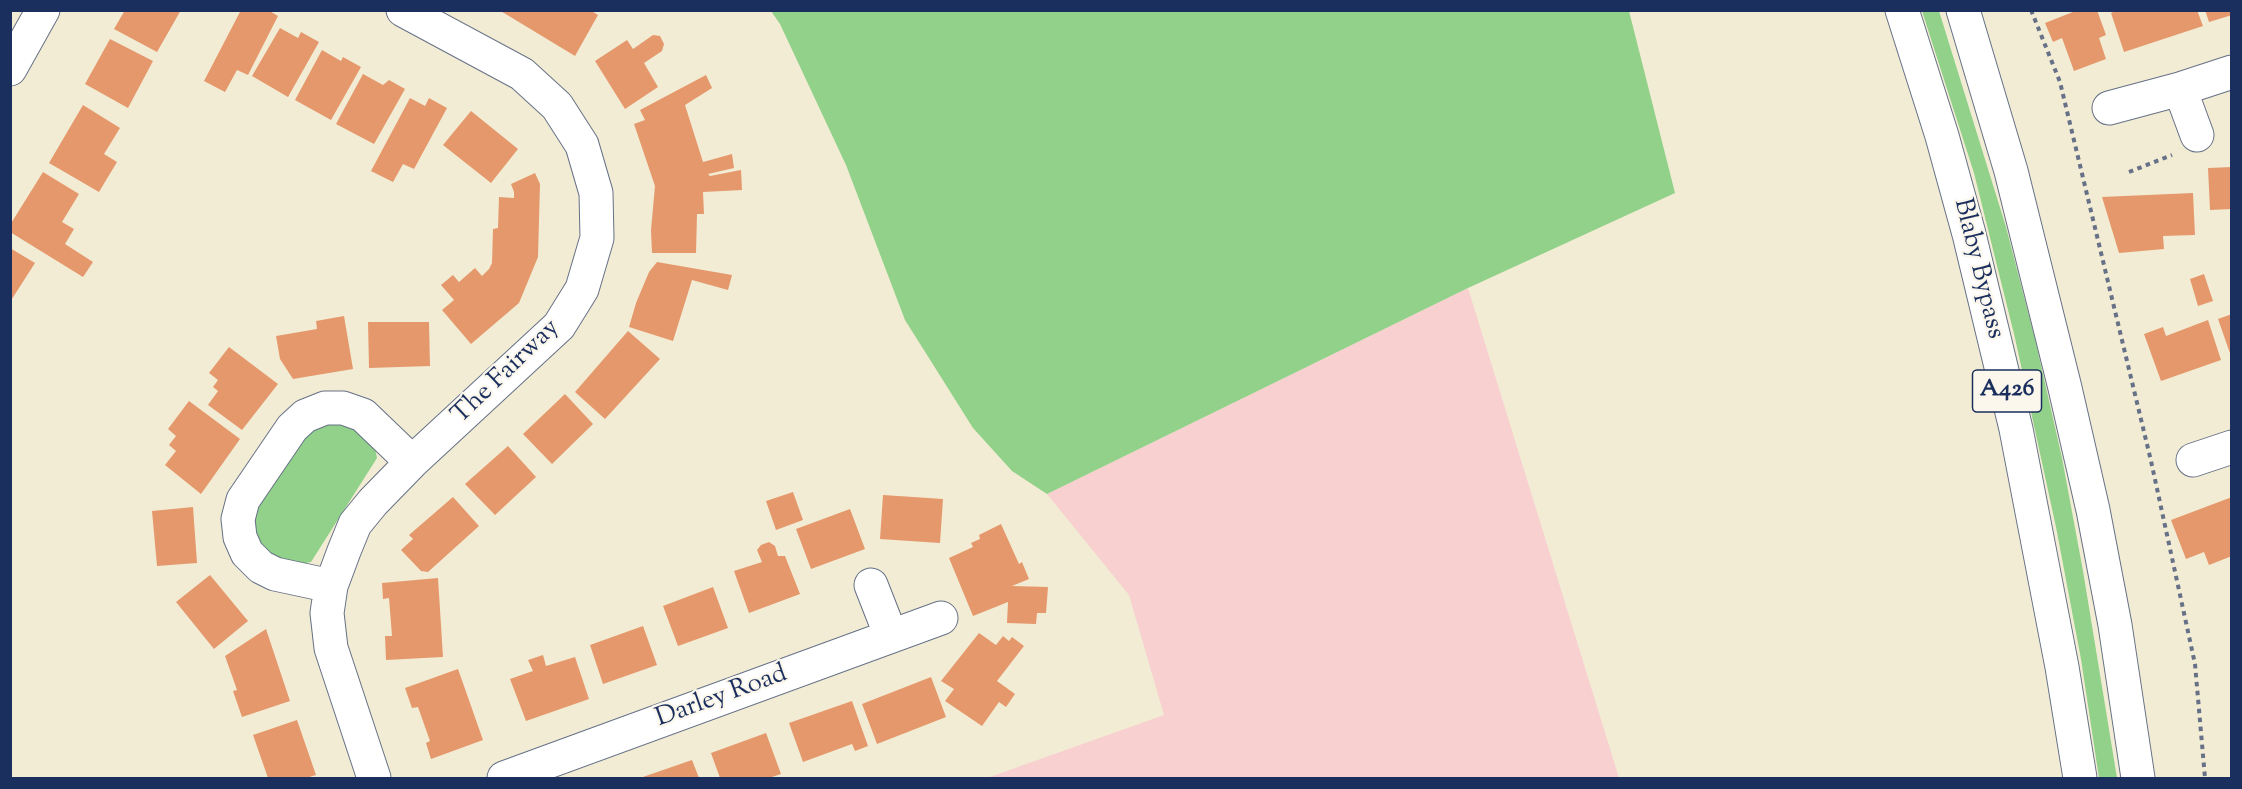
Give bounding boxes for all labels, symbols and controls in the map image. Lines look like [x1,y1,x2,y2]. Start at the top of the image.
street label: Blaby Bypass [1945,196,2009,342]
street label: The Fairway [447,314,567,432]
road number: A426 [1972,370,2042,412]
street label: Darley Road [652,660,792,736]

